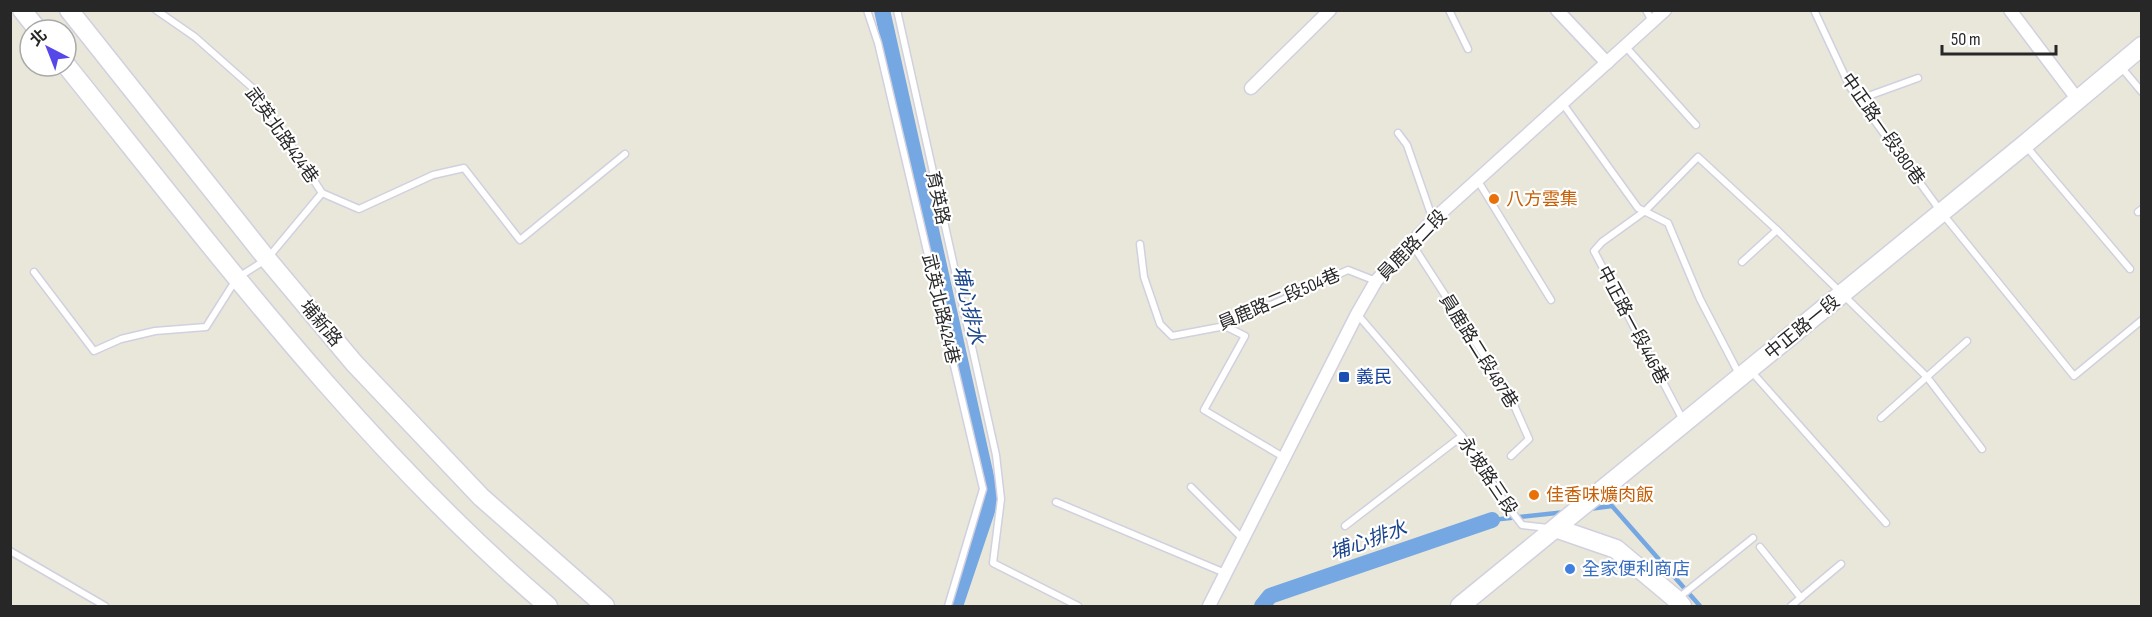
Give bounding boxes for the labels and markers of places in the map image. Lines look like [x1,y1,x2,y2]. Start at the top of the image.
place label: 八方雲集 [1506,189,1578,210]
marker: 八方雲集 [1487,192,1501,206]
place label: 義民 [1356,367,1392,388]
marker: 義民 [1337,370,1351,384]
place label: 佳香味爌肉飯 [1546,485,1654,506]
marker: 佳香味爌肉飯 [1527,488,1541,502]
place label: 全家便利商店 [1582,559,1690,580]
marker: 全家便利商店 [1563,562,1577,576]

